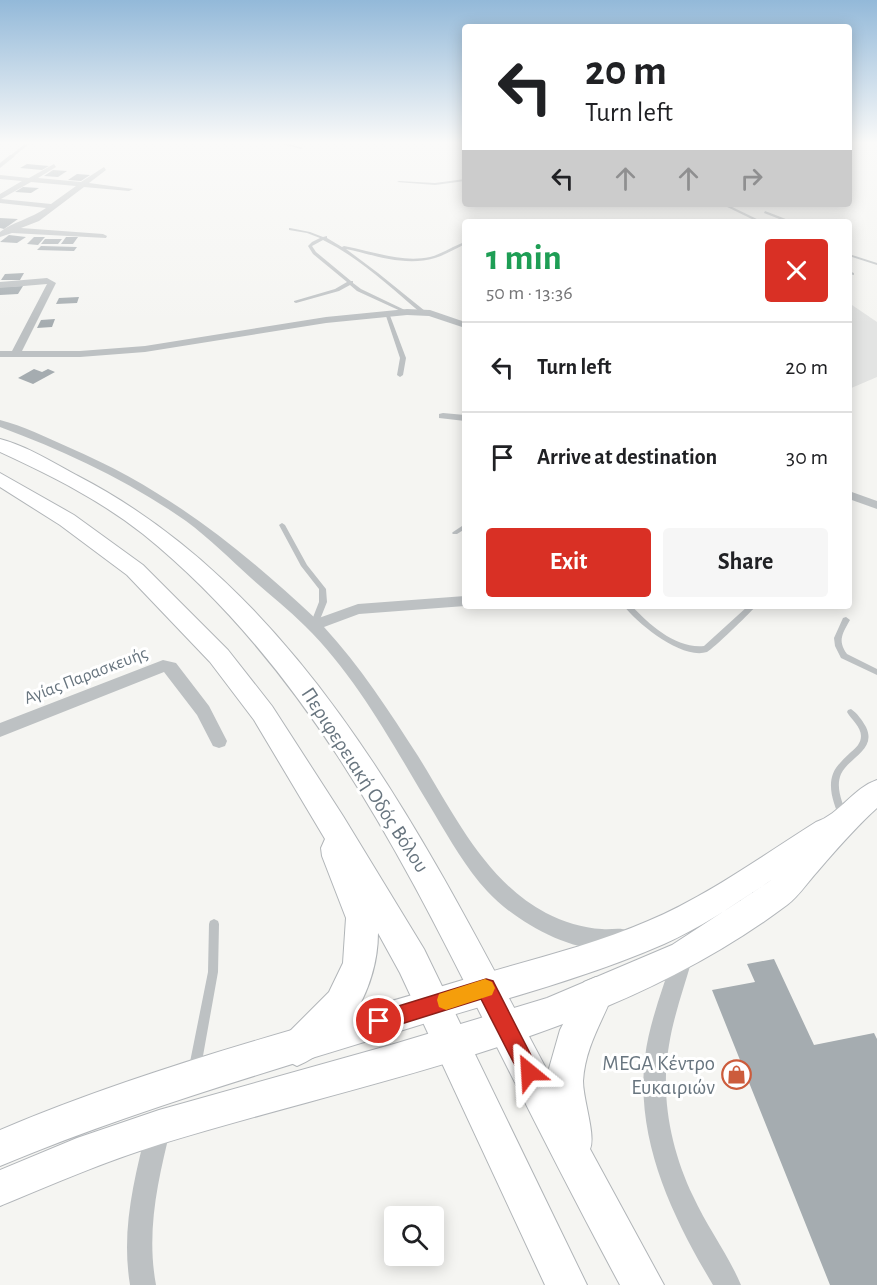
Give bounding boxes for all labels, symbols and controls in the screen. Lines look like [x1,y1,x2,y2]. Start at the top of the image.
icon: left [486,48,564,126]
text: 20 m [585,50,667,92]
text: Turn left [585,99,673,126]
icon: left [546,162,579,195]
icon: ahead [609,162,642,195]
icon: ahead [672,162,705,195]
icon: right [735,162,768,195]
button: close [765,239,828,302]
text: 1 min [486,240,562,276]
text: 50 m · 13:36 [486,283,573,303]
icon: left [486,351,519,384]
text: Turn left [537,356,611,378]
text: 20 m [785,356,828,378]
icon: arrive [486,441,519,474]
text: Arrive at destination [537,446,717,468]
text: 30 m [786,446,828,468]
button: Exit [486,528,651,597]
button: Share [663,528,828,597]
street label: Αγίας Παρασκευής [21,643,150,708]
street label: Περιφερειακή Οδός Βόλου [297,684,433,876]
pin [353,995,404,1046]
icon: arrive [362,1004,395,1037]
position arrow [497,1040,561,1104]
place label: MEGA Κέντρο Ευκαιριών [602,1053,715,1098]
shop icon: MEGA Κέντρο Ευκαιριών [720,1059,752,1091]
map controls [384,1206,444,1266]
button: search [384,1206,444,1266]

